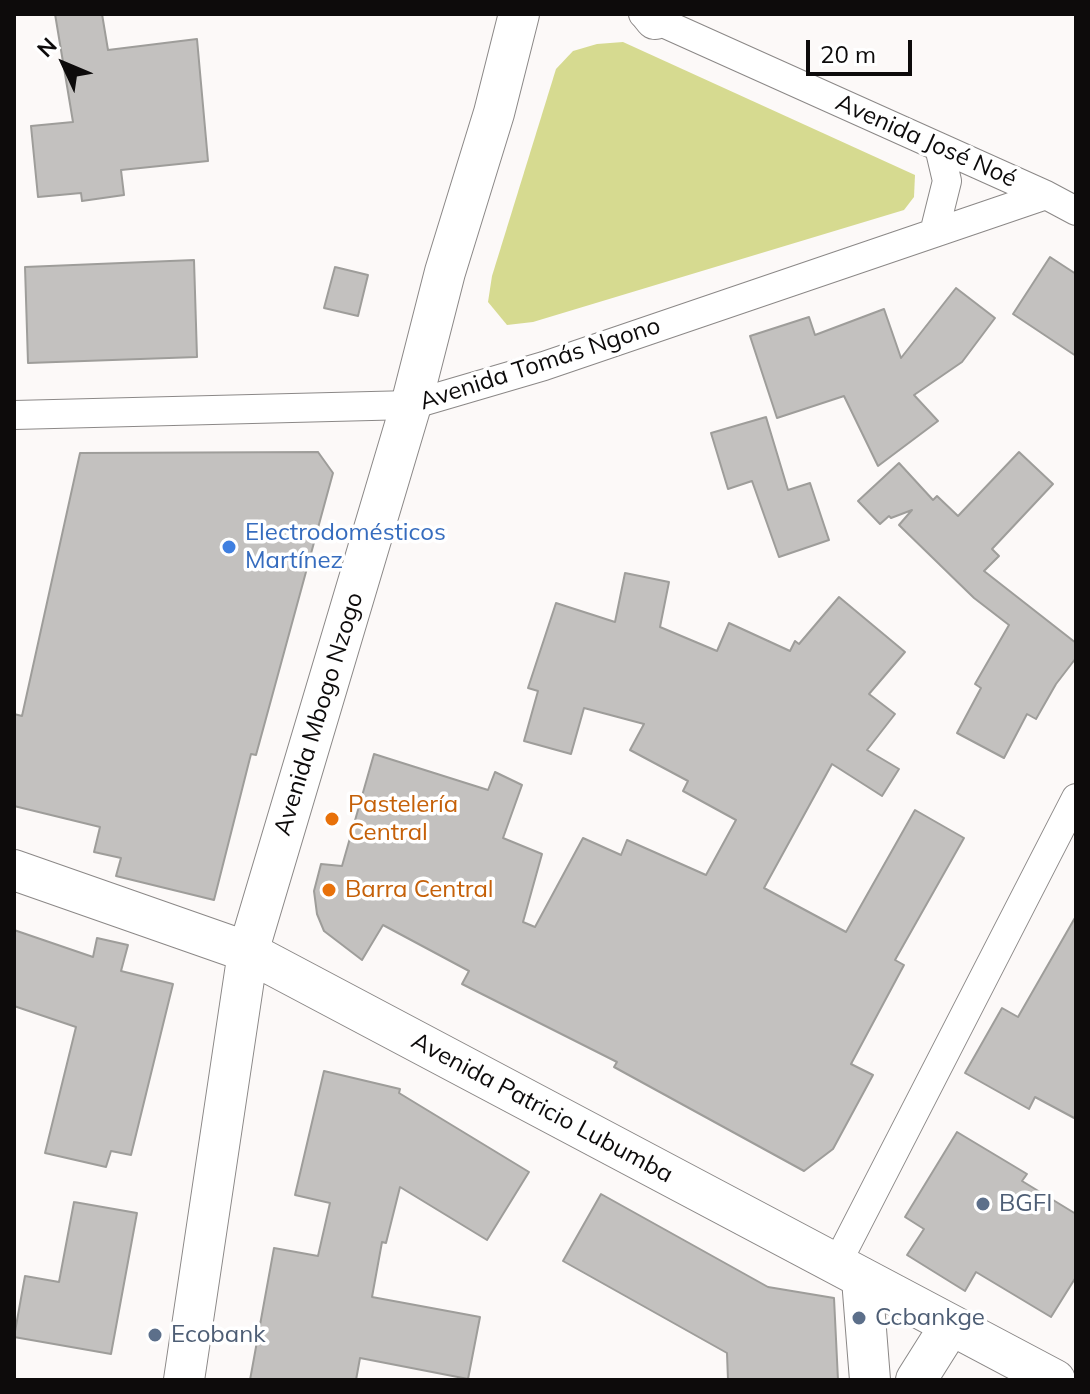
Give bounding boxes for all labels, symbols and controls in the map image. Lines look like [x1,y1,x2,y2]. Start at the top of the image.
north arrow [24,24,104,104]
scale bar [810,24,916,74]
text: N [31,32,63,63]
text: 20 m [820,39,876,69]
street label: Avenida José Noé [831,88,1021,194]
street label: Avenida Tomás Ngono [416,311,664,417]
place label: Electrodomésticos Martínez [245,519,446,575]
marker: Electrodomésticos Martínez [220,538,238,556]
street label: Avenida Mbogo Nzogo [268,589,370,839]
place label: Pastelería Central [348,791,458,847]
marker: Pastelería Central [323,810,341,828]
place label: Barra Central [345,876,493,904]
marker: Barra Central [320,881,338,899]
street label: Avenida Patricio Lubumba [406,1027,678,1189]
place label: BGFI [999,1190,1053,1218]
marker: BGFI [974,1195,992,1213]
place label: Ccbankge [875,1304,985,1332]
marker: Ccbankge [850,1309,868,1327]
place label: Ecobank [171,1321,266,1349]
marker: Ecobank [146,1326,164,1344]

